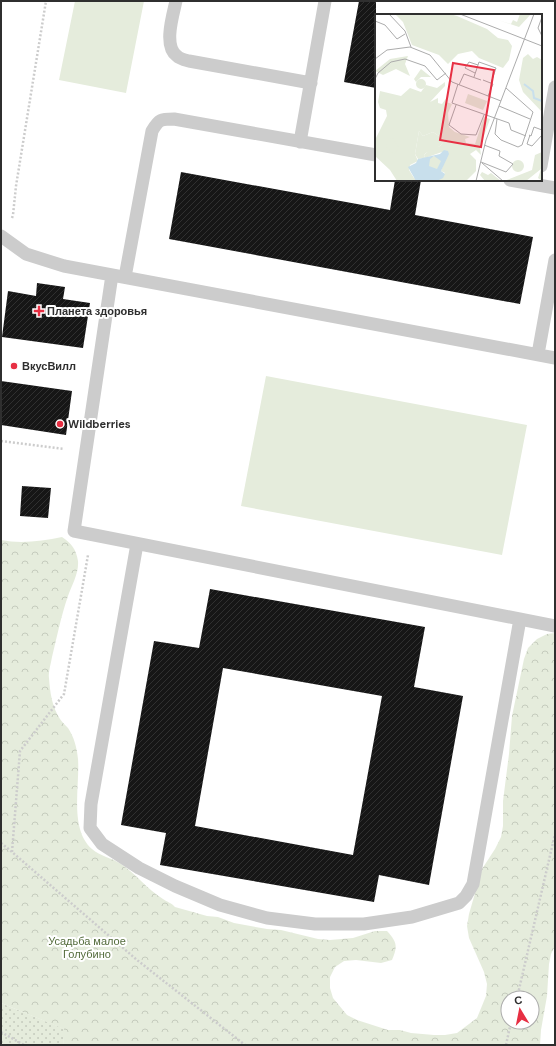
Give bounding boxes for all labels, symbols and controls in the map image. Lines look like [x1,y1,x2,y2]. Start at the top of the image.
inset map [375,14,542,181]
place label: Планета здоровья [47,304,147,318]
marker: Планета здоровья [34,306,44,316]
place label: ВкусВилл [22,359,76,373]
marker: ВкусВилл [9,361,19,371]
place label: Wildberries [68,417,131,431]
marker: Wildberries [55,419,65,429]
park label: Усадьба малое Голубино [48,934,126,961]
north arrow [500,990,540,1030]
text: С [513,993,523,1008]

